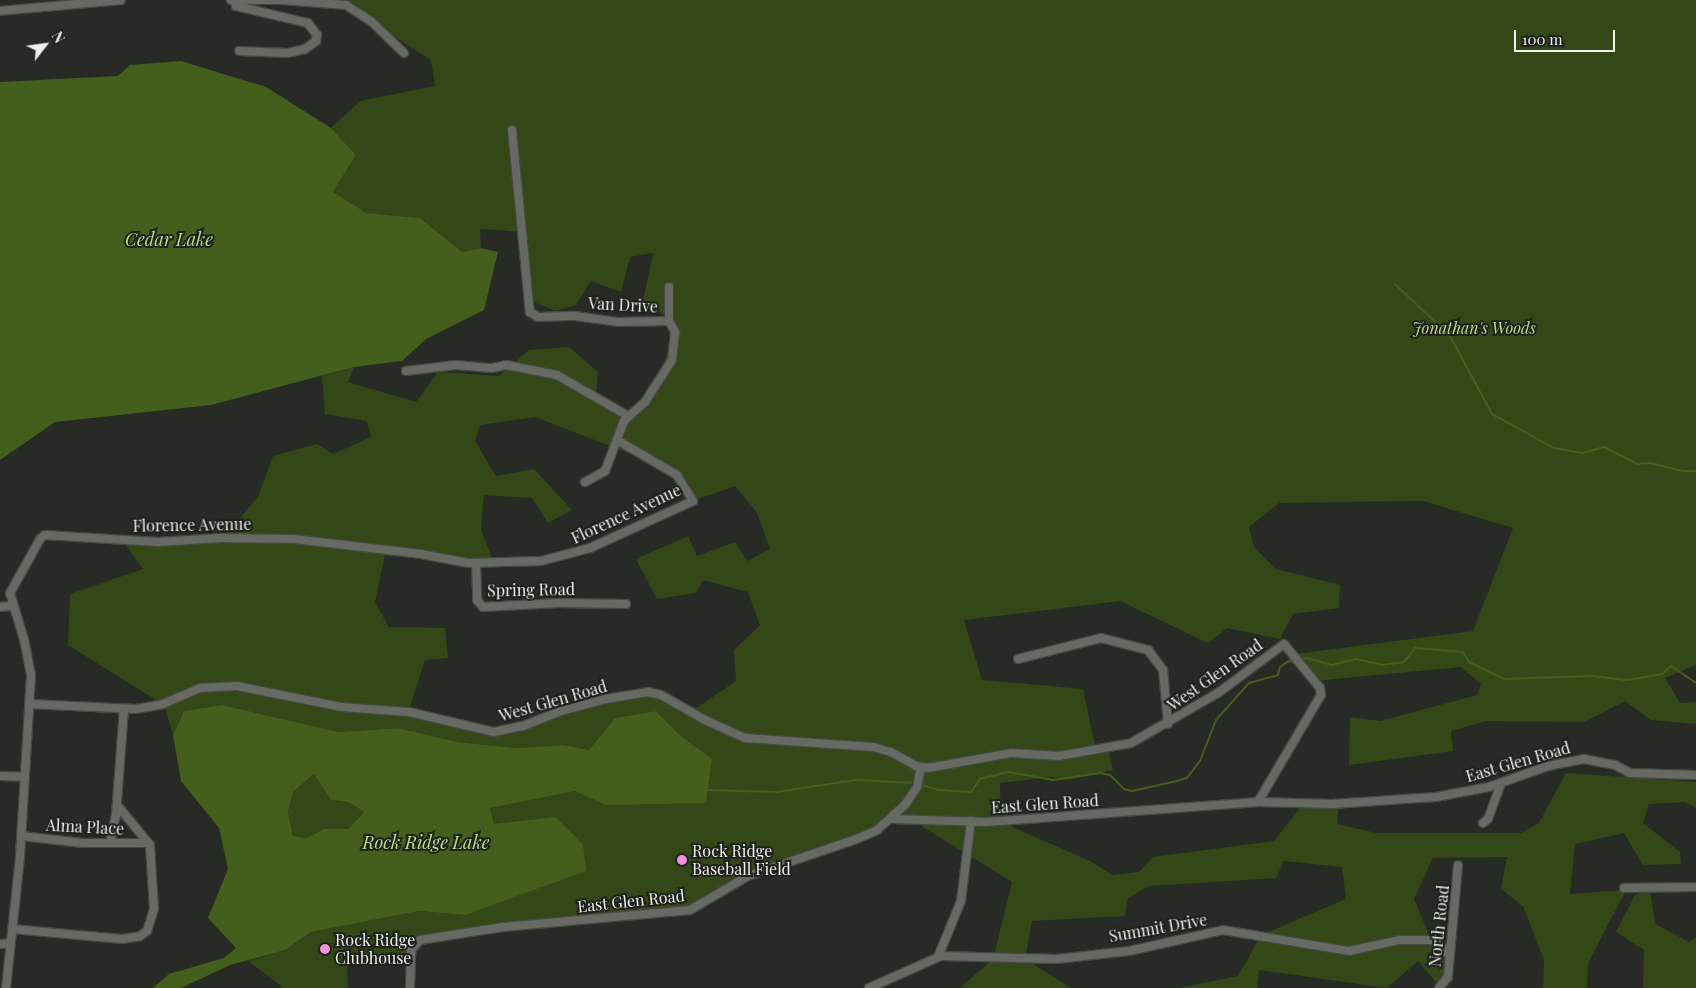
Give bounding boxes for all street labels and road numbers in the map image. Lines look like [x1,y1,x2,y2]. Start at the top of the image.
street label: Van Drive [588,294,658,316]
street label: Florence Avenue [568,480,684,548]
street label: Florence Avenue [132,514,252,536]
street label: Spring Road [487,580,575,600]
street label: West Glen Road [1164,635,1266,715]
street label: West Glen Road [497,676,609,726]
street label: East Glen Road [1463,738,1573,786]
street label: East Glen Road [990,791,1100,817]
street label: Alma Place [45,815,125,839]
street label: North Road [1425,884,1453,968]
street label: East Glen Road [576,886,686,916]
street label: Summit Drive [1107,910,1209,946]

